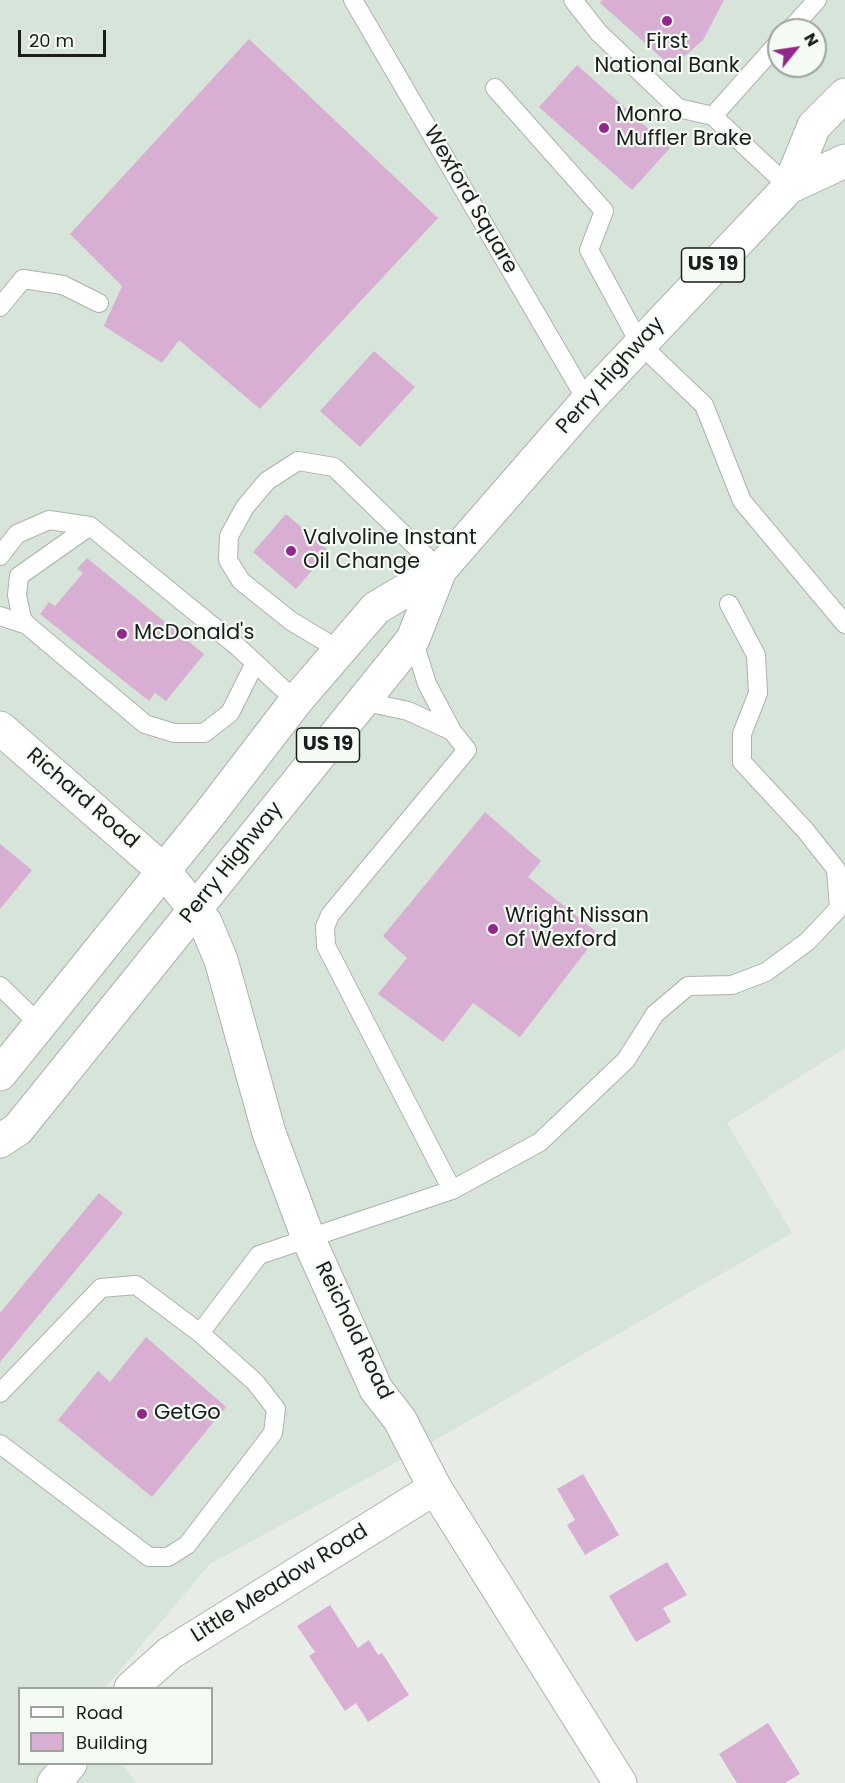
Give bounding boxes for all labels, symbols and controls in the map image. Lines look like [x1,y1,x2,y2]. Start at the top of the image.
marker: First National Bank [660,14,674,28]
scale bar [21,18,110,56]
north arrow [767,18,827,78]
text: 20 m [29,28,74,53]
text: N [798,29,824,51]
place label: First National Bank [595,30,739,80]
place label: Monro Muffler Brake [616,103,752,153]
marker: Monro Muffler Brake [597,121,611,135]
street label: Wexford Square [417,122,523,278]
road number: US 19 [682,248,744,282]
street label: Perry Highway [552,312,670,440]
place label: Valvoline Instant Oil Change [303,526,477,576]
marker: Valvoline Instant Oil Change [284,544,298,558]
place label: McDonald's [134,621,254,647]
marker: McDonald's [115,627,129,641]
road number: US 19 [296,728,360,762]
street label: Richard Road [21,743,143,855]
street label: Perry Highway [175,797,289,929]
place label: Wright Nissan of Wexford [505,904,649,954]
marker: Wright Nissan of Wexford [486,922,500,936]
street label: Reichold Road [309,1258,397,1404]
place label: GetGo [154,1401,221,1427]
marker: GetGo [135,1407,149,1421]
street label: Little Meadow Road [187,1519,373,1649]
legend [18,1687,213,1765]
text: Road [76,1700,123,1725]
text: Building [76,1730,148,1755]

